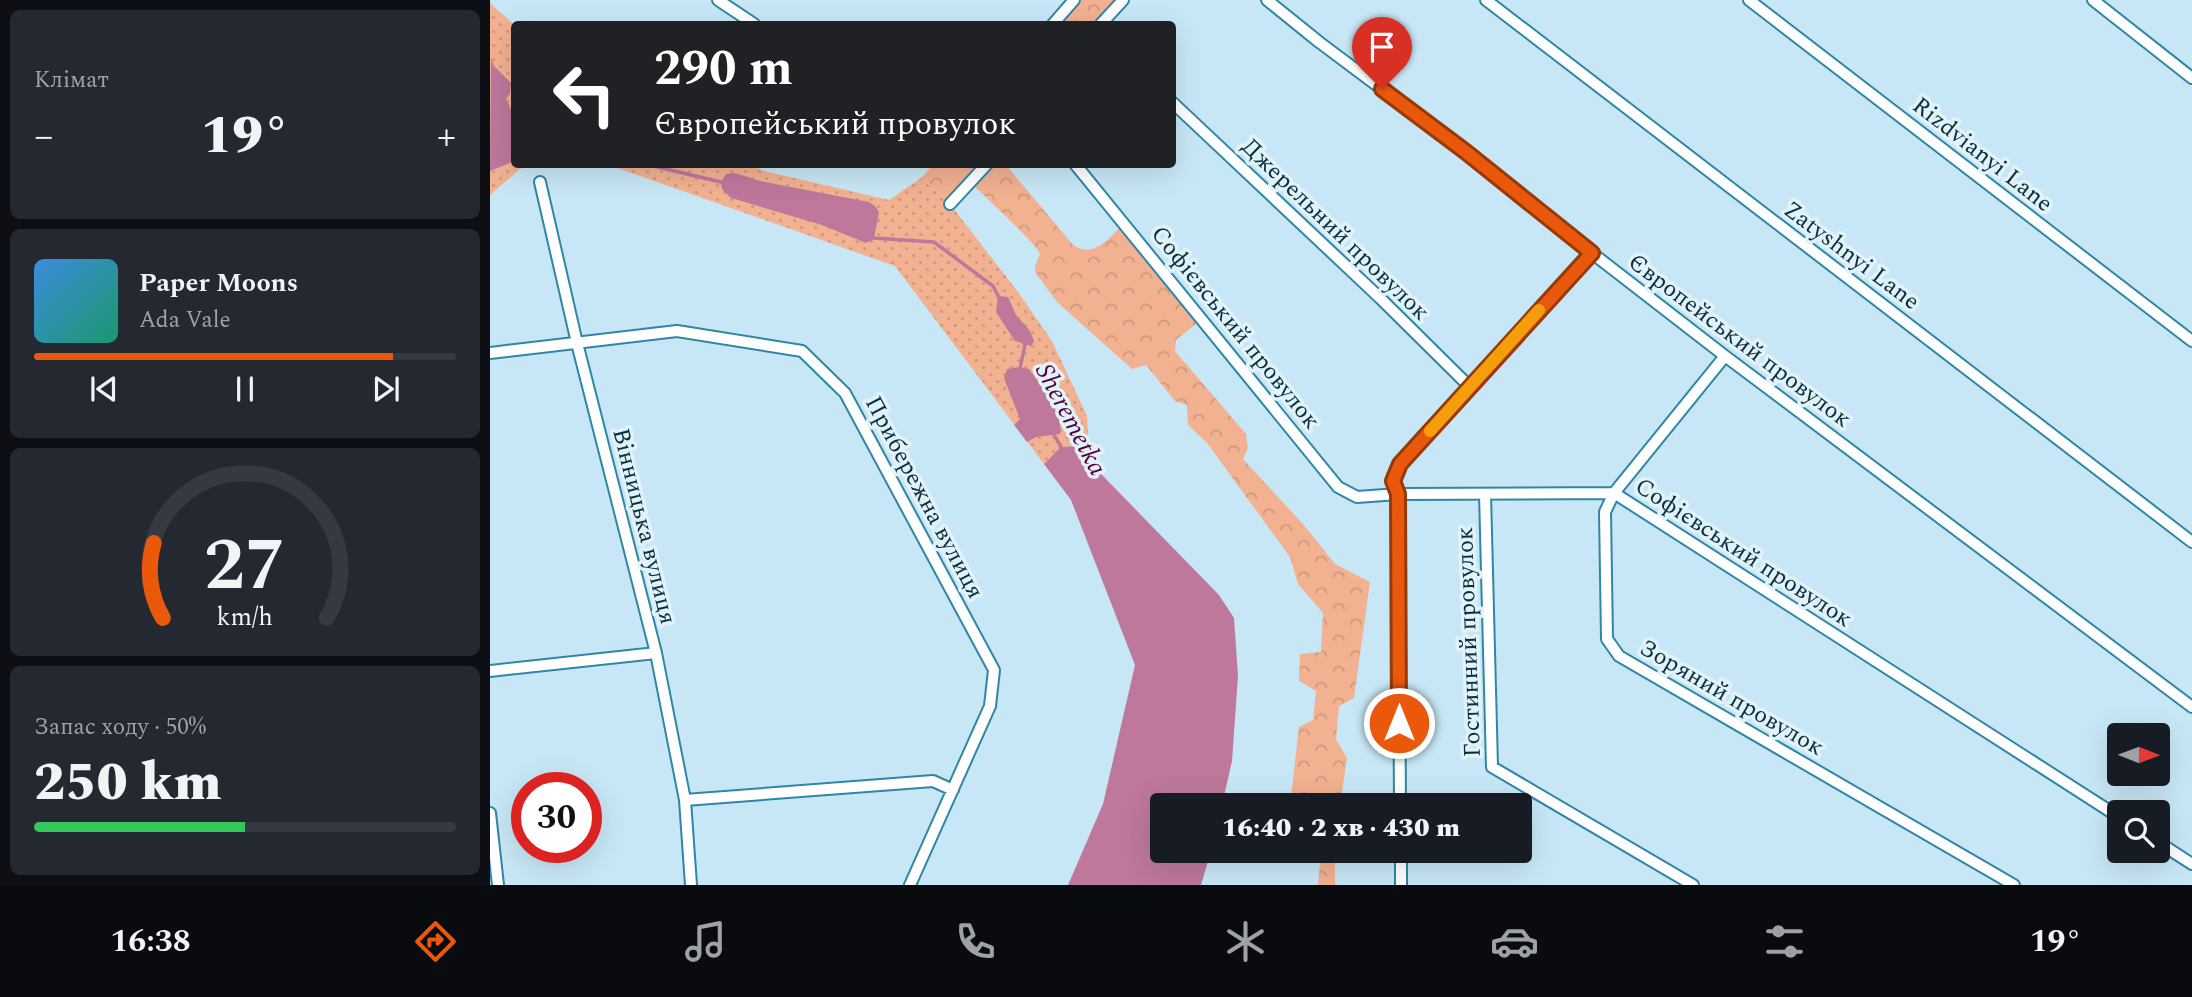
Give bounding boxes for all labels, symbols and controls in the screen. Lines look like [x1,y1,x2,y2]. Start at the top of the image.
pin [1352,17,1412,89]
icon: arrive [1363,28,1401,66]
text: 290 m [654,32,793,107]
icon: left [539,49,630,140]
text: Клімат [34,63,109,98]
street label: Rizdvianyi Lane [1904,88,2061,221]
text: 19° [201,97,289,176]
text: Європейський провулок [654,100,1016,149]
text: − [34,108,53,166]
text: + [437,108,456,166]
street label: Джерельний провулок [1233,130,1438,330]
street label: Zatyshnyi Lane [1776,192,1927,319]
street label: Софієвський провулок [1142,218,1329,437]
street label: Європейський провулок [1620,245,1859,437]
text: Paper Moons [139,263,298,303]
text: Ada Vale [139,303,231,338]
water label: Sheremetka [1025,356,1117,483]
icon: previous [85,370,123,408]
icon: pause [226,370,264,408]
icon: next [367,370,405,408]
street label: Прибережна вулиця [855,390,993,605]
street label: Вінницька вулиця [602,424,686,628]
street label: Софієвський провулок [1628,469,1859,637]
text: 27 [204,511,286,622]
street label: Гостинний провулок [1447,526,1491,758]
text: km/h [217,599,273,637]
street label: Зоряний провулок [1632,630,1831,765]
position arrow [1362,686,1436,760]
text: Запас ходу · 50% [34,710,206,745]
north arrow [2107,723,2170,786]
map controls [2107,723,2170,863]
text: 250 km [34,744,222,823]
speed limit sign: 30 [511,772,602,863]
button: search [2107,800,2170,863]
text: 16:40 · 2 хв · 430 m [1222,808,1460,848]
text: 16:38 [110,917,191,966]
icon: directions [411,917,460,966]
icon: music [681,917,730,966]
icon: phone [951,917,1000,966]
icon: climate [1221,917,1270,966]
icon: car [1490,917,1539,966]
icon: filters [1760,917,1809,966]
text: 19° [2030,917,2082,966]

